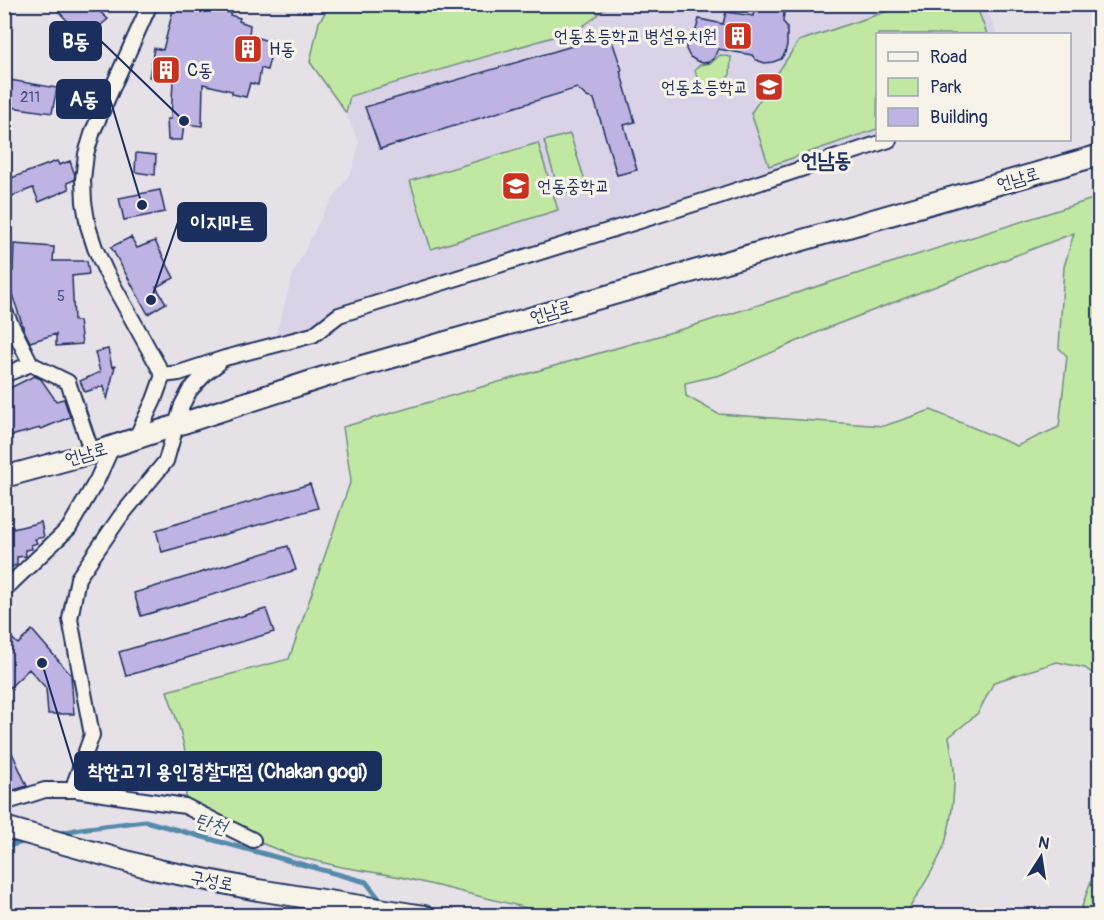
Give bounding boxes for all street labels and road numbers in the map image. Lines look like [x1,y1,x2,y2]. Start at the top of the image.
street label: 언남로 [994,162,1042,196]
street label: 언남로 [527,295,575,329]
street label: 언남로 [62,437,110,471]
street label: 구성로 [188,866,236,896]

